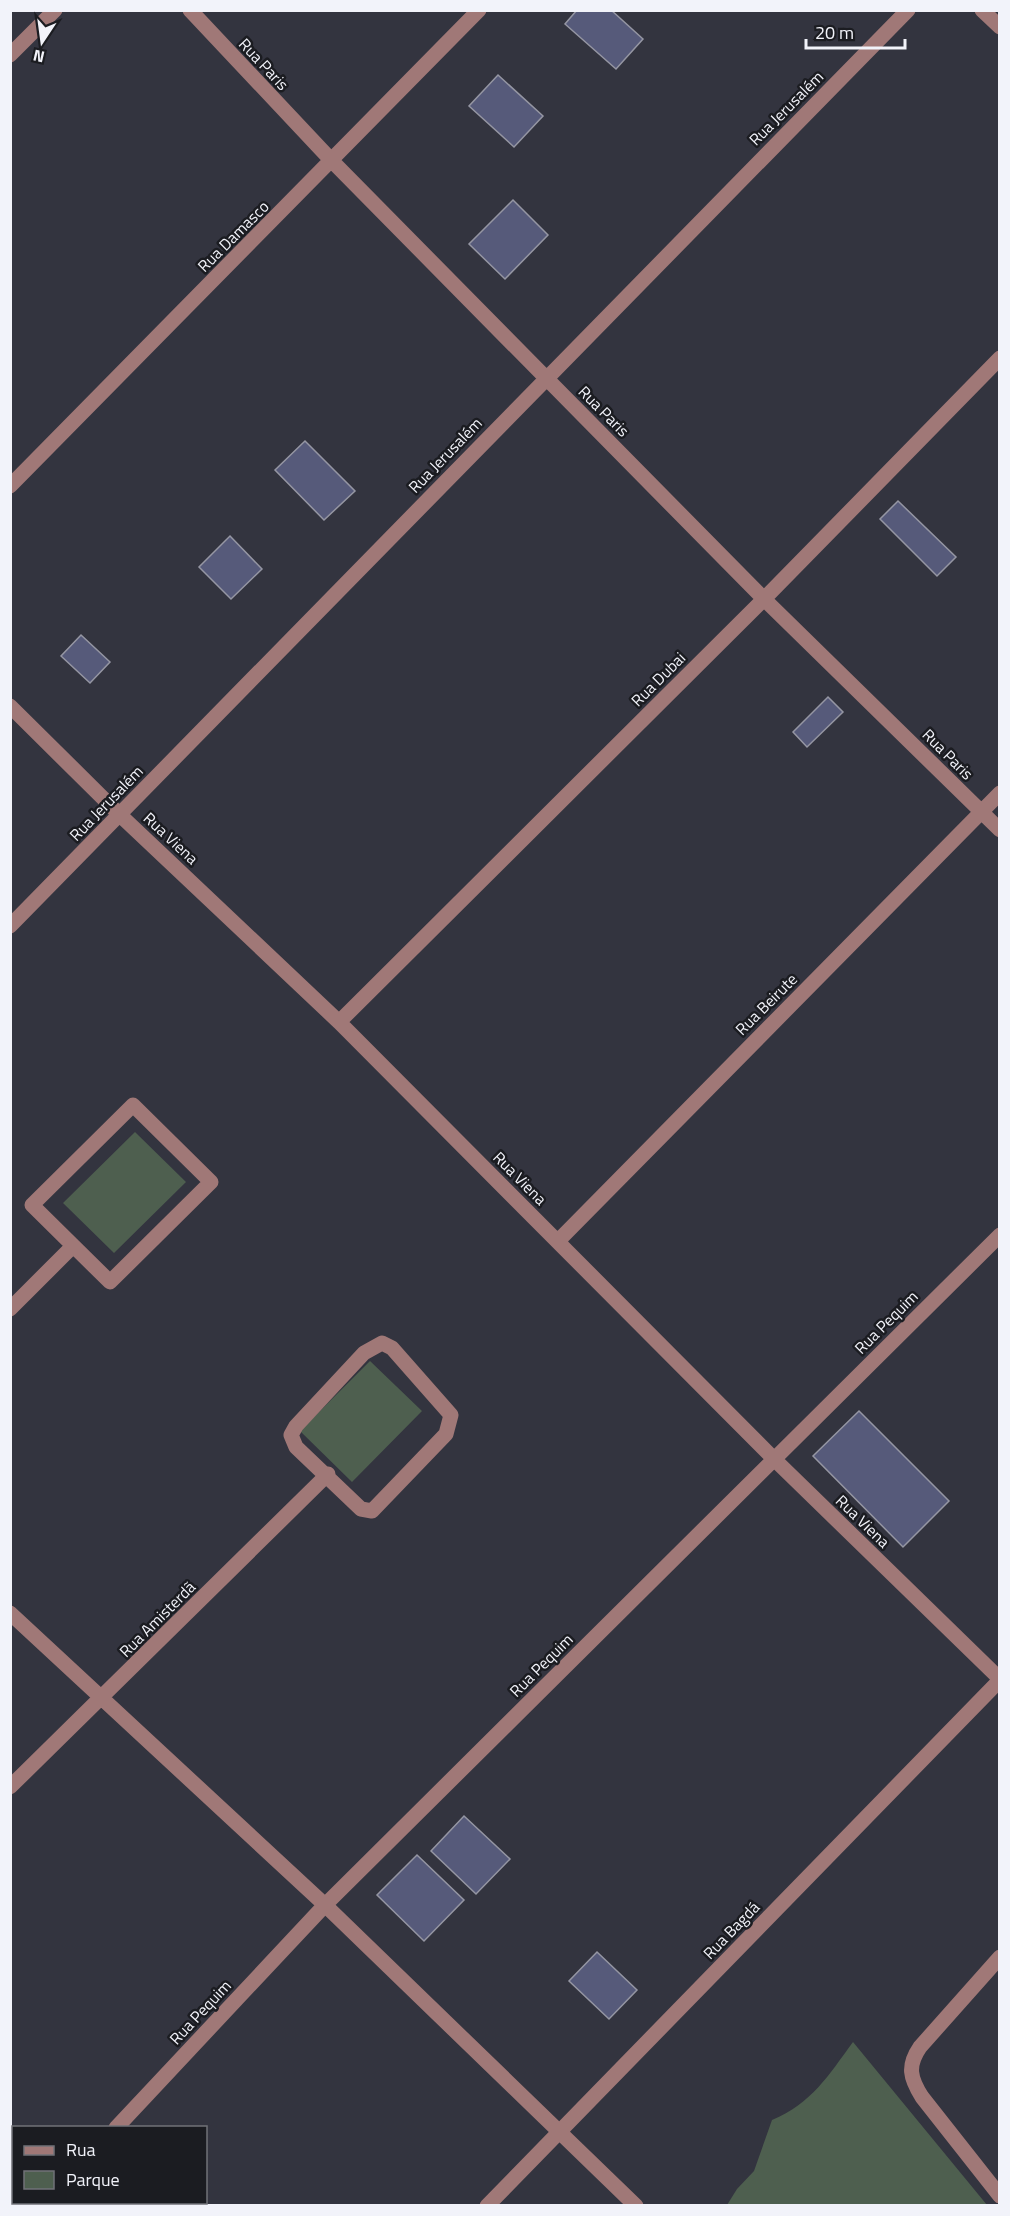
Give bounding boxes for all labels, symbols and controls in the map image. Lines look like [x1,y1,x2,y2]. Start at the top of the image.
north arrow [12,12,72,72]
scale bar [806,12,905,50]
text: 20 m [815,19,854,46]
street label: Rua Paris [233,33,295,95]
text: N [31,44,47,70]
street label: Rua Jerusalém [743,65,829,151]
street label: Rua Damasco [192,195,274,277]
street label: Rua Paris [573,380,635,442]
street label: Rua Jerusalém [403,412,487,498]
street label: Rua Dubai [625,646,691,712]
street label: Rua Paris [917,723,979,785]
street label: Rua Jerusalém [64,760,148,846]
street label: Rua Viena [138,806,204,870]
street label: Rua Beirute [730,968,802,1040]
street label: Rua Viena [488,1146,552,1210]
street label: Rua Pequim [849,1285,923,1359]
street label: Rua Viena [830,1489,896,1553]
street label: Rua Amisterdã [113,1575,201,1663]
street label: Rua Pequim [504,1628,578,1702]
street label: Rua Bagdá [697,1896,765,1964]
street label: Rua Pequim [164,1974,236,2050]
legend [12,2126,207,2204]
text: Rua [66,2136,96,2163]
text: Parque [66,2166,120,2193]

